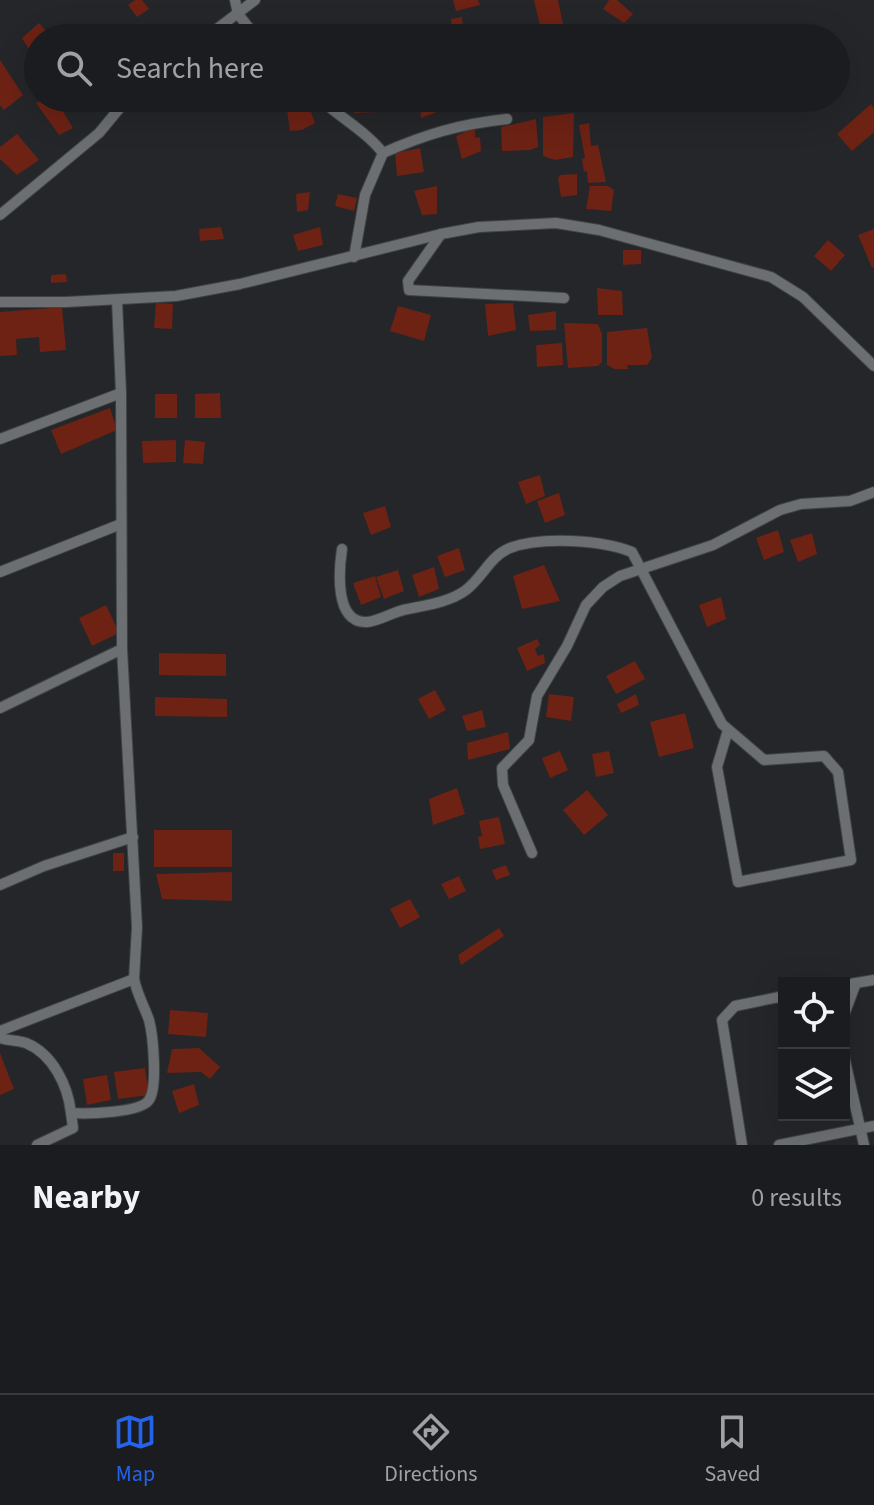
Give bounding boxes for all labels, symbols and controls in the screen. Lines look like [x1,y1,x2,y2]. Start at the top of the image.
search box [24,24,850,112]
icon: search [52,46,96,90]
text: Search here [116,47,264,90]
map controls [778,977,850,1121]
button: locate [778,977,850,1049]
button: layers [778,1049,850,1121]
text: Nearby [32,1173,140,1222]
text: 0 results [751,1179,842,1216]
tab: Map [113,1410,157,1490]
tab: Directions [384,1410,477,1490]
tab: Saved [704,1410,761,1490]

